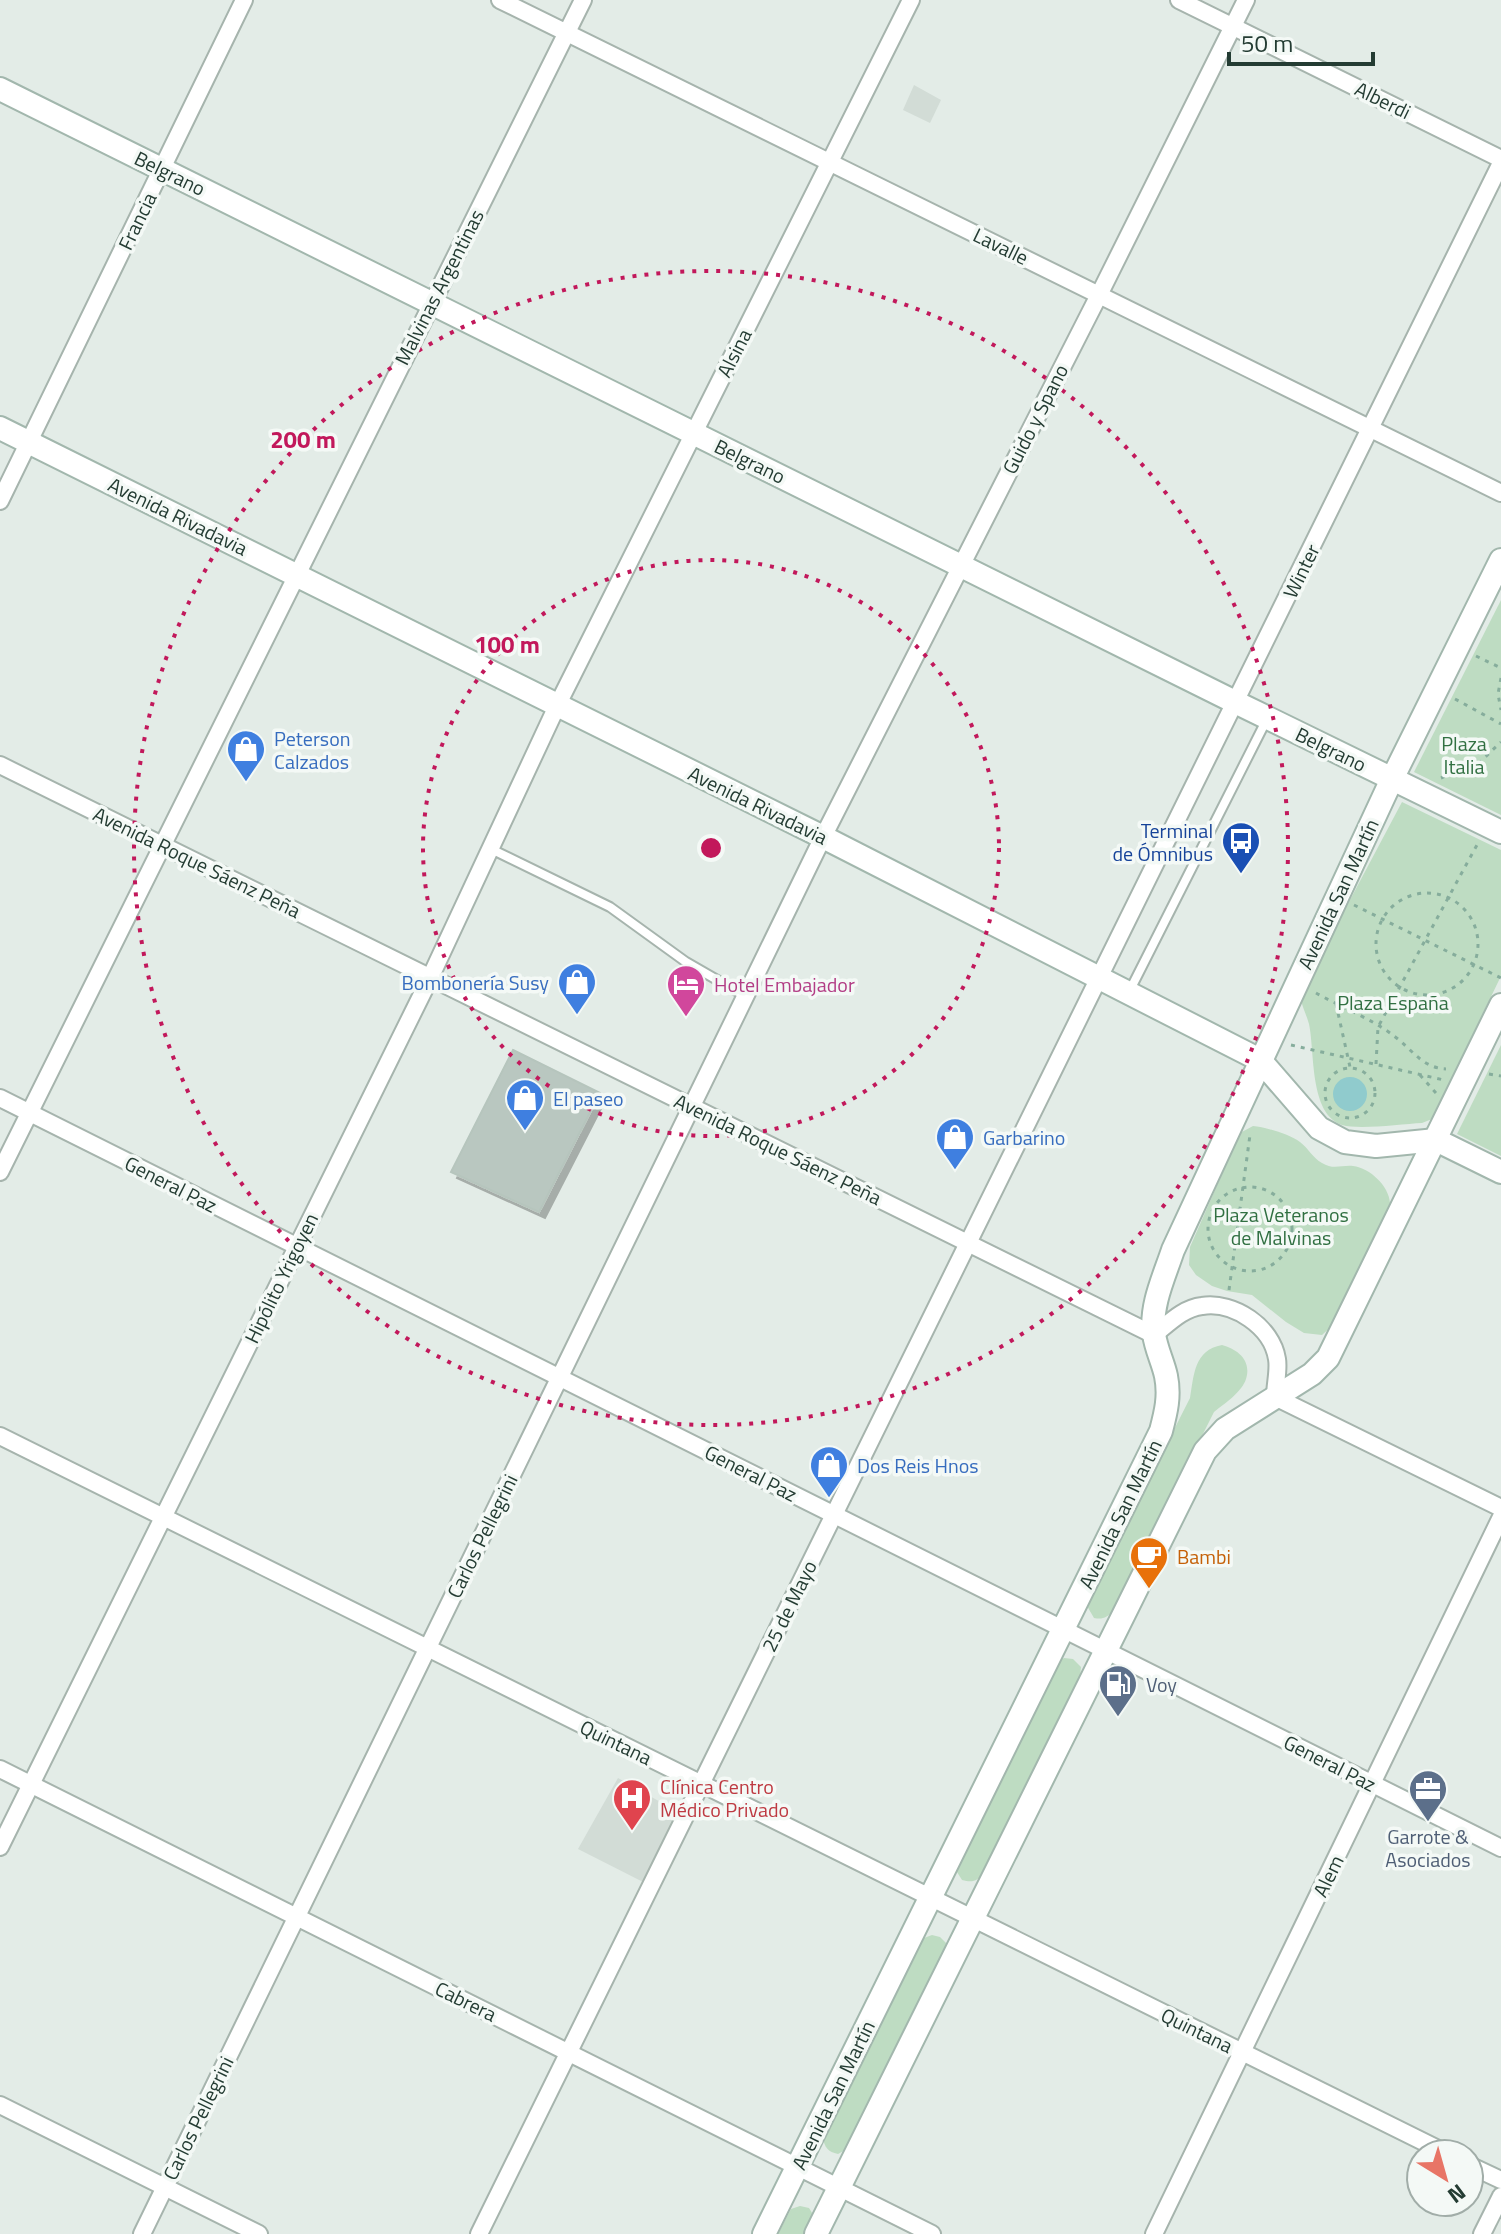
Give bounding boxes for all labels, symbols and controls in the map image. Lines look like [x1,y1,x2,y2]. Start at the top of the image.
scale bar [1229,16,1373,66]
text: 50 m [1241,25,1293,61]
street label: Alberdi [1350,73,1416,127]
street label: Belgrano [129,143,211,203]
street label: Francia [110,187,164,255]
street label: Malvinas Argentinas [386,204,492,370]
street label: Lavalle [968,219,1034,273]
street label: Alsina [709,323,759,383]
street label: Guido y Spano [994,359,1076,479]
text: 200 m [270,421,336,457]
street label: Belgrano [709,431,791,491]
street label: Avenida Rivadavia [103,469,253,563]
street label: Winter [1275,539,1327,603]
text: 100 m [474,626,540,662]
street label: Belgrano [1290,719,1372,779]
place label: Peterson Calzados [274,723,350,777]
shop icon: Peterson Calzados [225,728,267,783]
park label: Plaza Italia [1441,728,1487,782]
street label: Avenida Rivadavia [683,758,833,852]
street label: Avenida Roque Sáenz Peña [88,798,306,926]
street label: Avenida San Martín [1289,814,1387,974]
place label: Terminal de Ómnibus [1112,815,1213,869]
bus stop icon: Terminal de Ómnibus [1220,820,1262,875]
centre of rings [697,834,725,862]
shop icon: Bombonería Susy [556,961,598,1016]
hotel icon: Hotel Embajador [665,963,707,1018]
place label: Bombonería Susy [402,967,549,998]
place label: Hotel Embajador [714,969,855,1000]
park label: Plaza España [1337,987,1449,1018]
shop icon: El paseo [504,1077,546,1132]
place label: El paseo [553,1083,624,1114]
street label: Avenida Roque Sáenz Peña [669,1085,887,1213]
shop icon: Garbarino [934,1116,976,1171]
place label: Garbarino [983,1122,1065,1153]
street label: General Paz [119,1147,223,1221]
park label: Plaza Veteranos de Malvinas [1213,1199,1349,1253]
street label: Hipólito Yrigoyen [236,1207,326,1349]
street label: Avenida San Martín [1070,1434,1170,1594]
street label: General Paz [699,1436,803,1510]
shop icon: Dos Reis Hnos [808,1444,850,1499]
place label: Dos Reis Hnos [857,1450,979,1481]
street label: Carlos Pellegrini [439,1469,525,1603]
cafe icon: Bambi [1128,1535,1170,1590]
place label: Bambi [1177,1541,1231,1572]
street label: 25 de Mayo [753,1555,825,1657]
fuel station icon: Voy [1097,1663,1139,1718]
place label: Voy [1146,1669,1177,1700]
street label: Quintana [575,1711,657,1773]
street label: General Paz [1278,1726,1382,1800]
office icon: Garrote & Asociados [1407,1768,1449,1823]
place label: Clínica Centro Médico Privado [660,1771,789,1825]
hospital icon: Clínica Centro Médico Privado [611,1777,653,1832]
place label: Garrote & Asociados [1385,1821,1471,1875]
street label: Alem [1305,1850,1351,1902]
street label: Cabrera [430,1973,502,2029]
street label: Quintana [1156,1999,1238,2061]
street label: Avenida San Martín [783,2015,883,2175]
street label: Carlos Pellegrini [155,2051,241,2185]
north arrow [1405,2138,1485,2218]
text: N [1441,2176,1473,2212]

